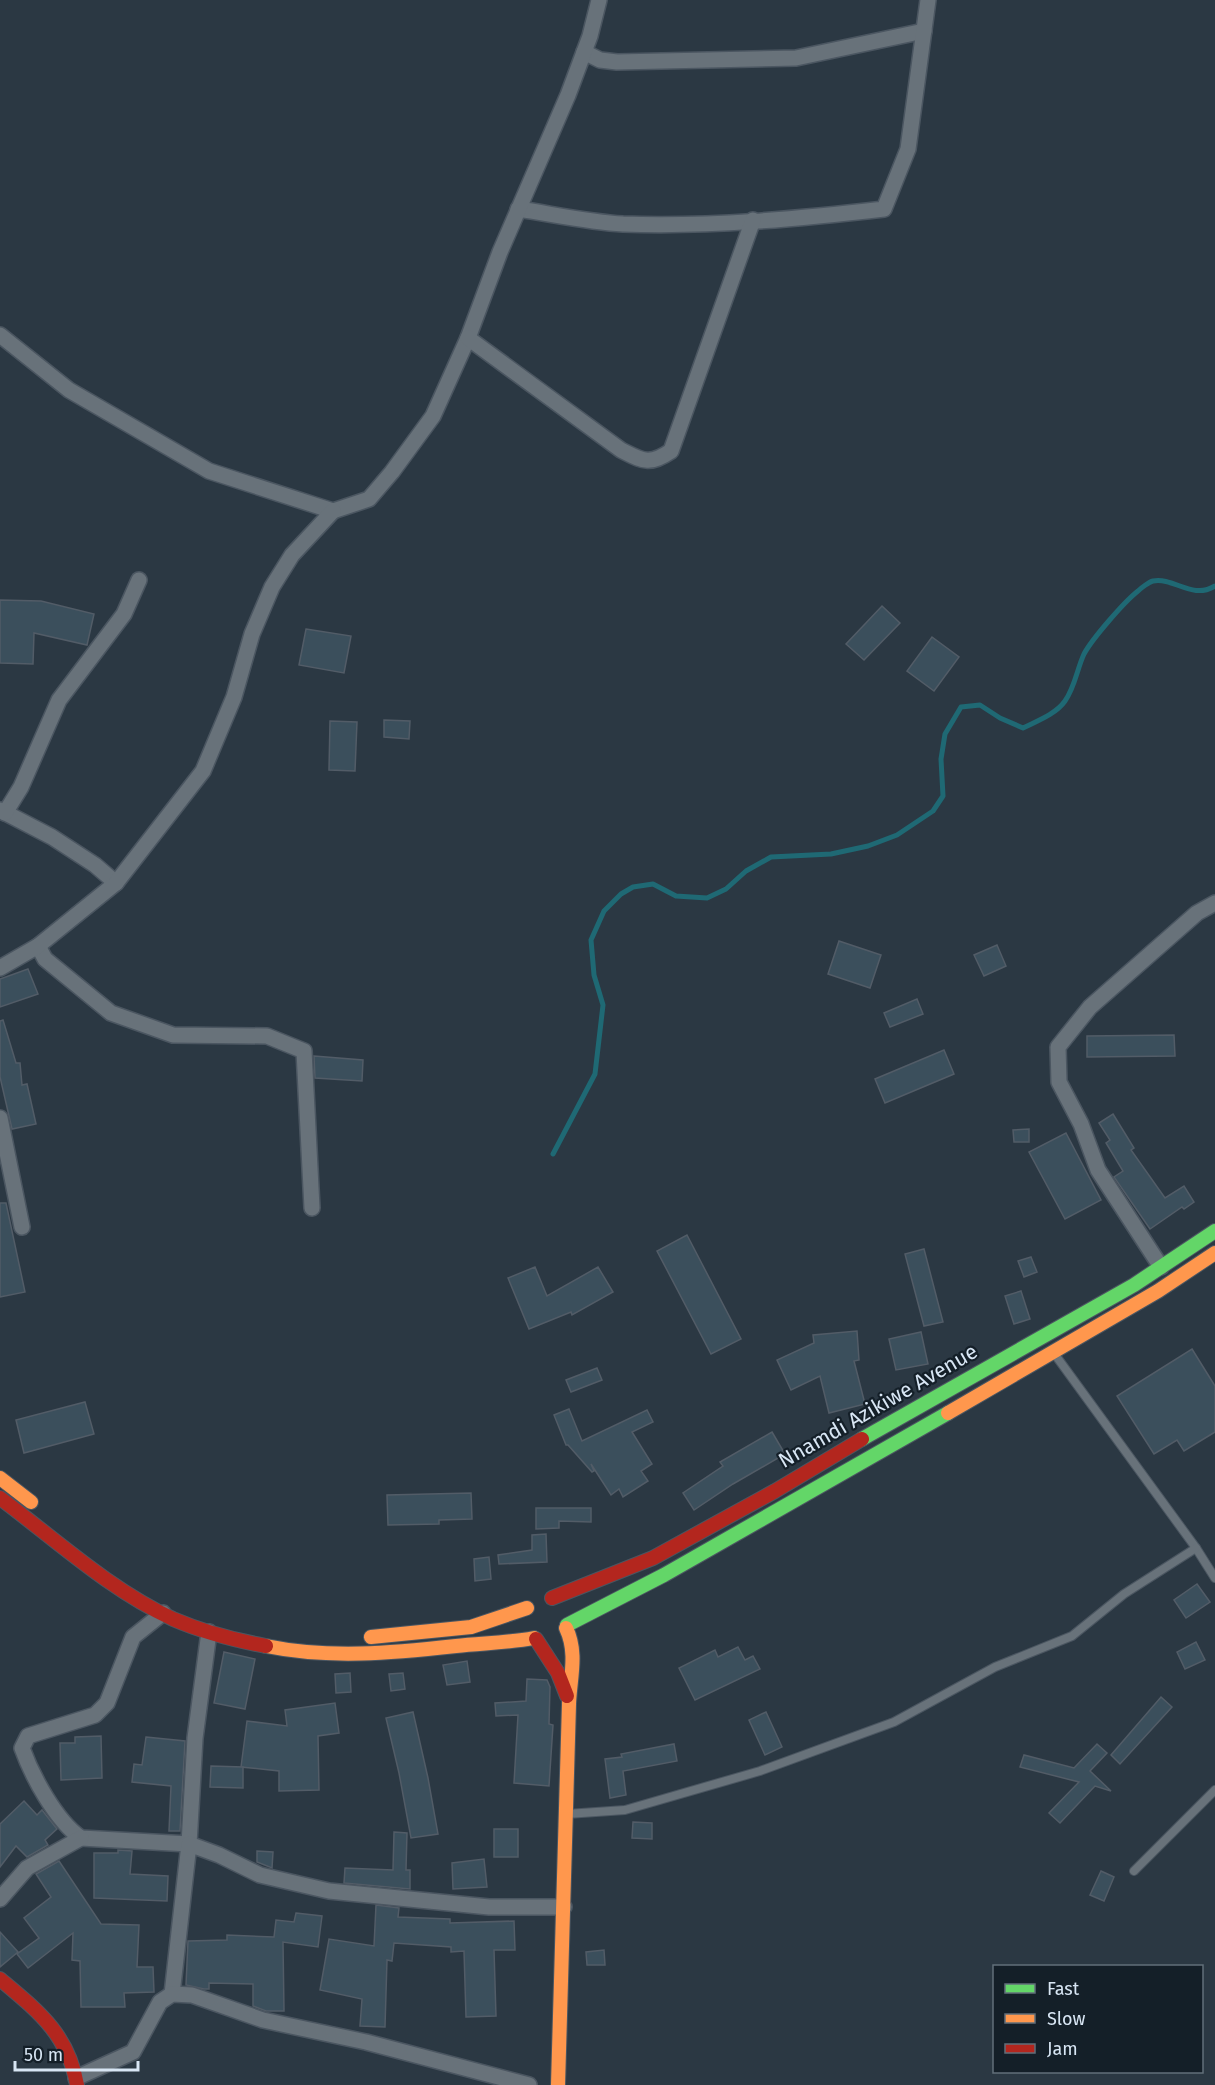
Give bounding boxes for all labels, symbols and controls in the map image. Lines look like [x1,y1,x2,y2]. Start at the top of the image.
street label: Nnamdi Azikiwe Avenue [774,1338,982,1474]
legend [993,1965,1203,2073]
text: Fast [1047,1978,1080,2000]
text: Slow [1047,2008,1086,2030]
scale bar [15,2034,138,2072]
text: Jam [1047,2038,1078,2060]
text: 50 m [24,2044,63,2066]

